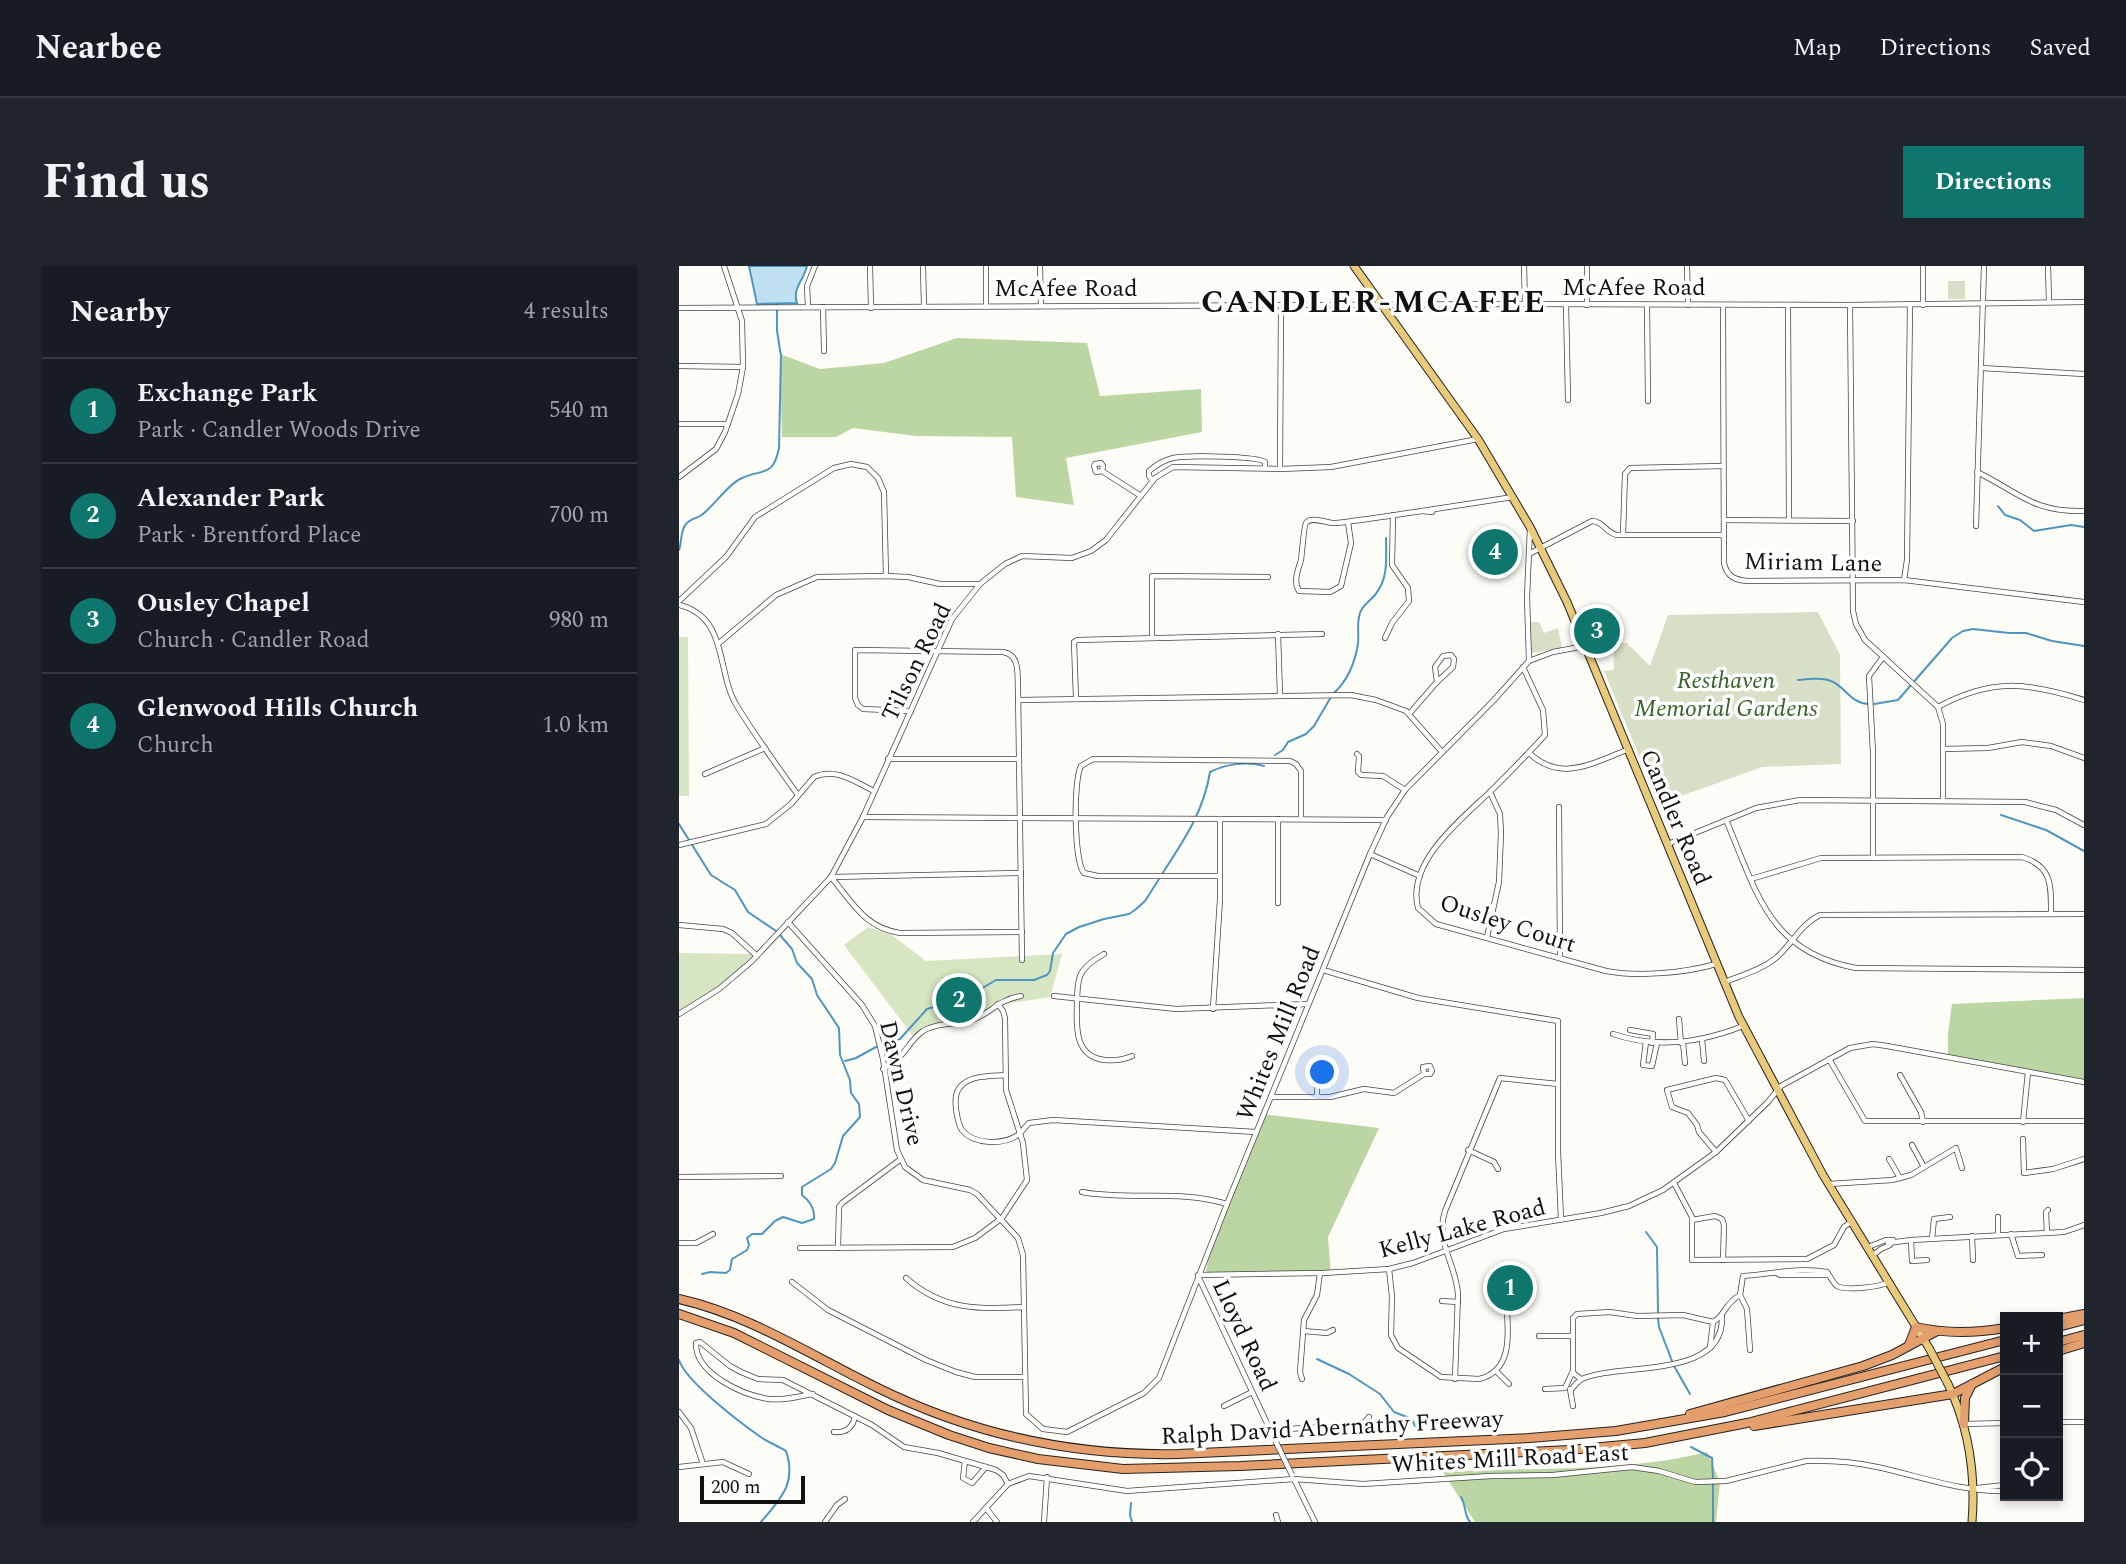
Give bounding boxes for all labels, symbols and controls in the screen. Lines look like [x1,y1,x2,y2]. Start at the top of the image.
text: Nearbee [35,23,162,73]
text: Map [1793,30,1841,66]
text: Directions [1879,30,1991,66]
text: Saved [2029,30,2091,66]
text: Find us [42,145,210,220]
button: Directions [1903,146,2084,218]
street label: McAfee Road [1562,270,1706,306]
street label: McAfee Road [994,271,1138,307]
district label: CANDLER-MCAFEE [1201,278,1547,327]
text: Nearby [70,289,169,335]
text: 4 results [524,294,609,329]
text: Exchange Park [137,373,317,413]
text: 1 [87,393,99,428]
text: 540 m [549,393,609,428]
text: Park · Candler Woods Drive [137,413,421,448]
text: Alexander Park [137,478,325,518]
text: 2 [87,498,99,533]
text: 700 m [549,498,609,533]
text: Park · Brentford Place [137,518,361,553]
pin: 4 [1472,526,1518,578]
street label: Miriam Lane [1743,544,1883,582]
text: Ousley Chapel [137,583,310,623]
street label: Tilson Road [873,597,961,728]
text: 3 [87,603,99,638]
text: 980 m [549,603,609,638]
pin: 3 [1574,605,1620,657]
text: Church · Candler Road [137,623,370,658]
park label: Resthaven Memorial Gardens [1634,663,1818,727]
text: Glenwood Hills Church [137,688,418,728]
text: 4 [87,708,99,743]
text: 1.0 km [542,708,609,743]
text: Church [137,728,214,763]
street label: Candler Road [1630,744,1720,891]
street label: Ousley Court [1435,885,1580,963]
street label: Whites Mill Road [1227,940,1330,1126]
pin: 2 [936,974,982,1026]
street label: Dawn Drive [869,1017,933,1149]
your location [1305,1055,1339,1089]
street label: Kelly Lake Road [1375,1189,1550,1269]
pin: 1 [1487,1262,1533,1314]
street label: Lloyd Road [1202,1273,1286,1398]
map controls [2000,1312,2063,1501]
button: + [2000,1312,2063,1375]
button: − [2000,1375,2063,1438]
street label: Ralph David Abernathy Freeway [1160,1401,1506,1455]
street label: Whites Mill Road East [1390,1435,1630,1483]
button: locate [2000,1438,2063,1501]
scale bar [700,1473,805,1505]
text: 200 m [711,1473,761,1502]

